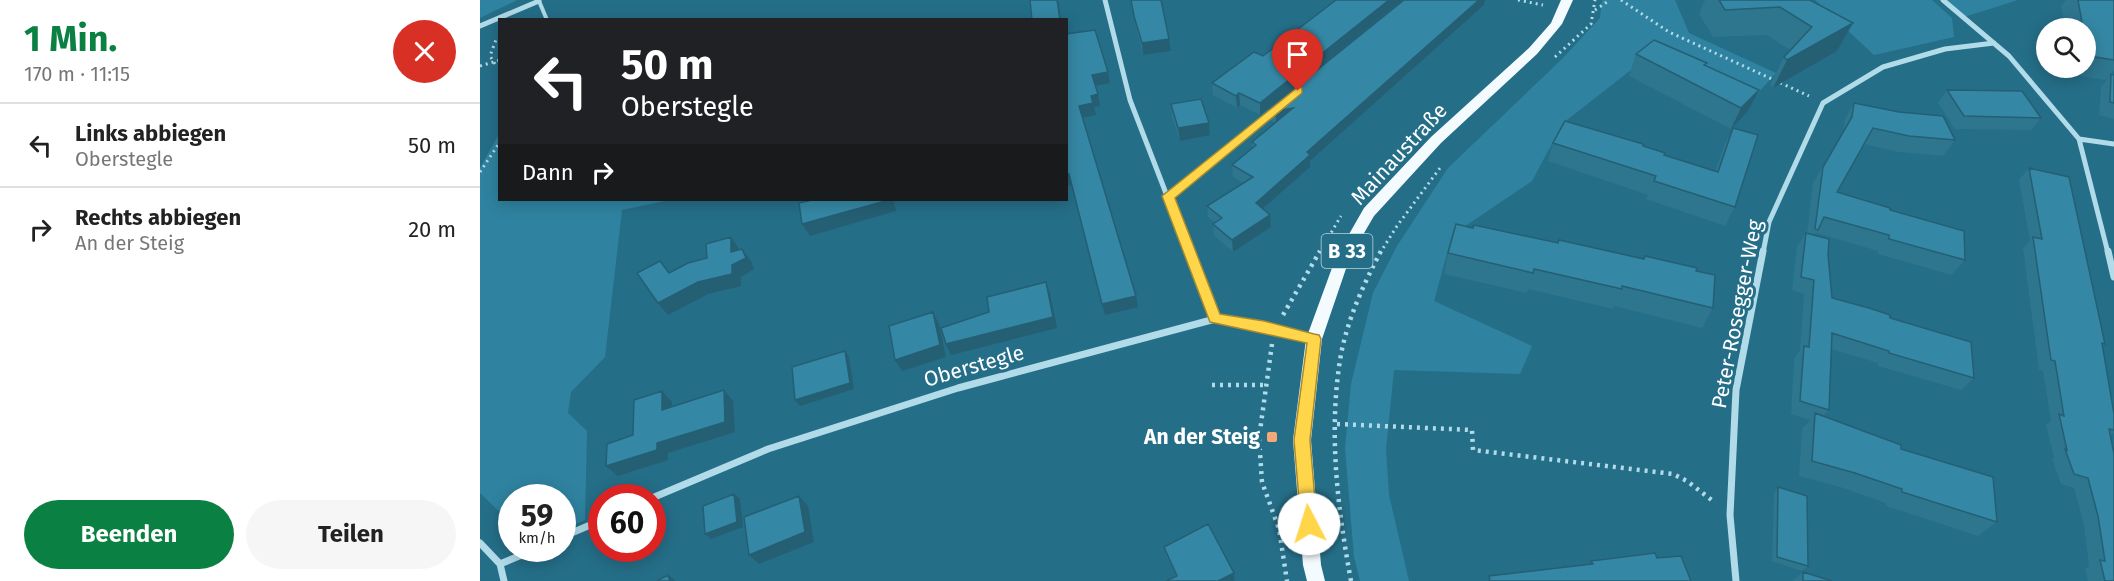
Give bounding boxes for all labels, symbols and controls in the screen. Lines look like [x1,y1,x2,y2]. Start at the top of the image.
text: 1 Min. [24,17,117,61]
map controls [2036,18,2096,78]
button: search [2036,18,2096,78]
button: close [393,20,456,83]
pin [1272,29,1323,91]
icon: arrive [1281,38,1314,71]
text: 50 m [621,40,714,90]
icon: left [522,42,600,120]
text: 170 m · 11:15 [24,62,130,86]
text: Oberstegle [621,91,754,123]
street label: Mainaustraße [1345,98,1453,210]
text: Links abbiegen [75,120,226,147]
icon: left [24,129,57,162]
text: 50 m [408,132,456,159]
text: Oberstegle [75,147,173,171]
icon: right [586,156,619,189]
text: Dann [522,159,574,186]
text: Rechts abbiegen [75,204,241,231]
icon: right [24,213,57,246]
text: 20 m [408,216,456,243]
street label: Peter-Rosegger-Weg [1706,217,1768,411]
text: An der Steig [75,231,184,255]
road number: B 33 [1322,234,1372,268]
street label: Oberstegle [921,339,1027,393]
place label: An der Steig [1143,424,1260,450]
marker: An der Steig [1265,430,1279,444]
speed limit sign: 60 [588,484,666,562]
position arrow [1277,492,1341,556]
text: 59 [521,498,553,534]
button: Beenden [24,500,234,569]
button: Teilen [246,500,456,569]
text: km/h [518,529,556,547]

